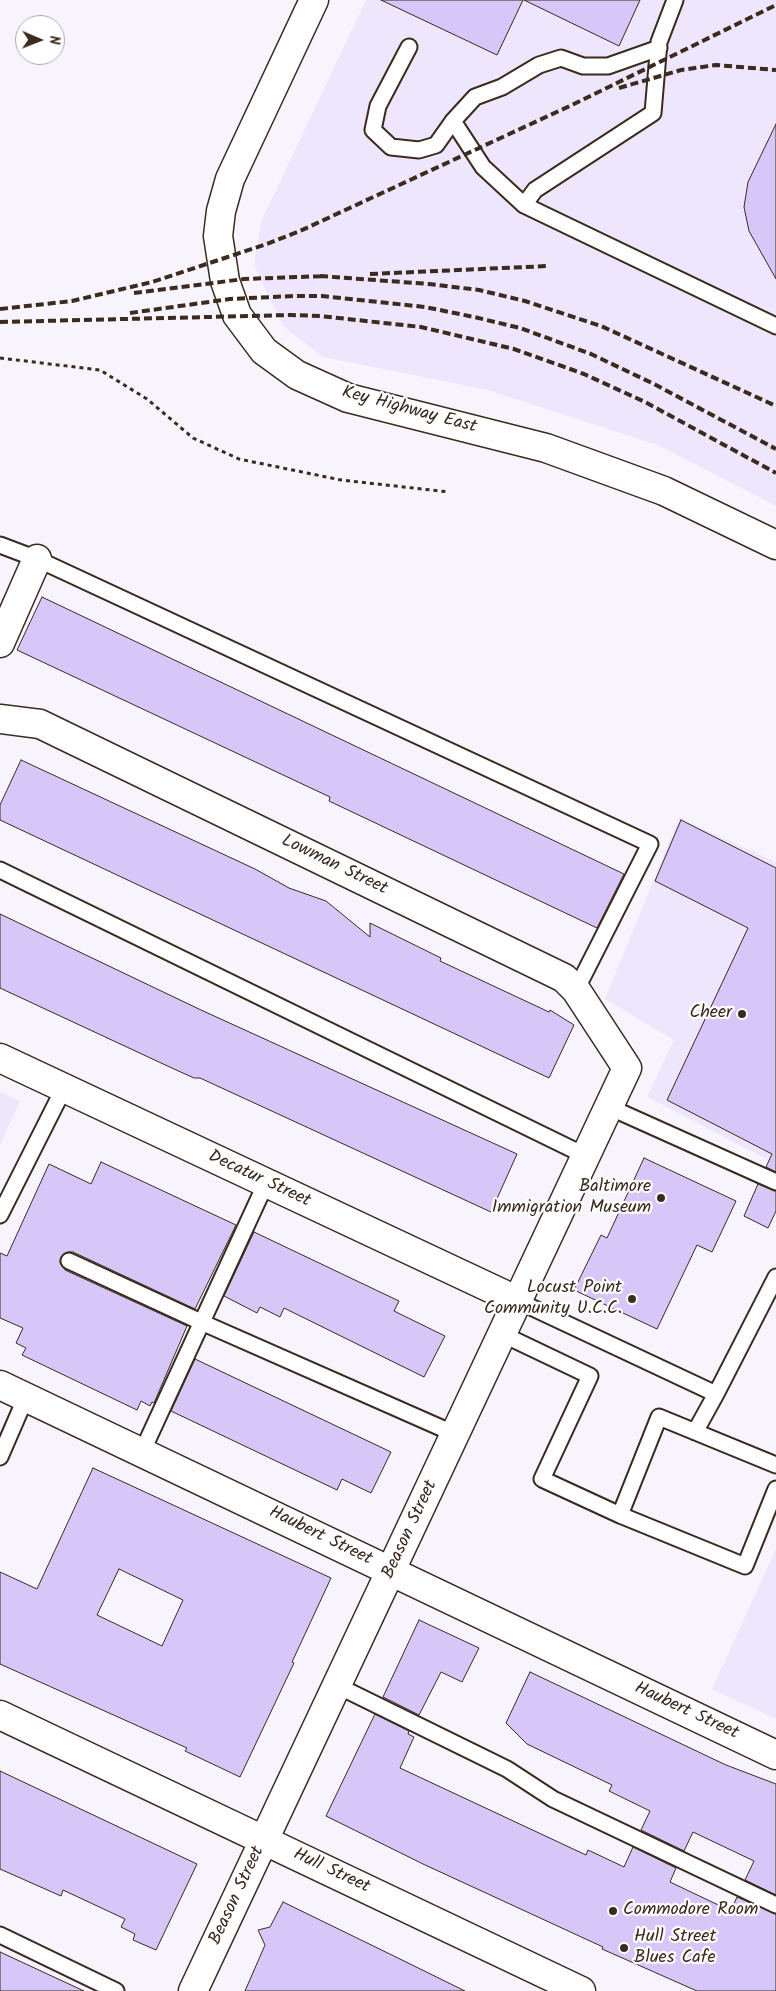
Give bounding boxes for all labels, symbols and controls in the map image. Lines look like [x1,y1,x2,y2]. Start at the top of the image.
north arrow [15,15,65,65]
text: N [43,36,65,45]
street label: Key Highway East [339,383,479,439]
street label: Lowman Street [277,831,391,901]
place label: Cheer [689,1003,732,1025]
marker: Cheer [736,1008,748,1020]
street label: Decatur Street [204,1147,314,1213]
place label: Baltimore Immigration Museum [492,1177,651,1220]
marker: Baltimore Immigration Museum [655,1192,667,1204]
place label: Locust Point Community U.C.C. [484,1278,622,1320]
marker: Locust Point Community U.C.C. [626,1293,638,1305]
street label: Beason Street [379,1477,443,1583]
street label: Haubert Street [265,1503,375,1571]
street label: Haubert Street [630,1678,742,1746]
street label: Beason Street [206,1843,270,1949]
street label: Hull Street [289,1845,373,1899]
place label: Commodore Room [623,1900,758,1922]
marker: Commodore Room [607,1905,619,1917]
place label: Hull Street Blues Cafe [634,1927,716,1970]
marker: Hull Street Blues Cafe [618,1942,630,1954]

